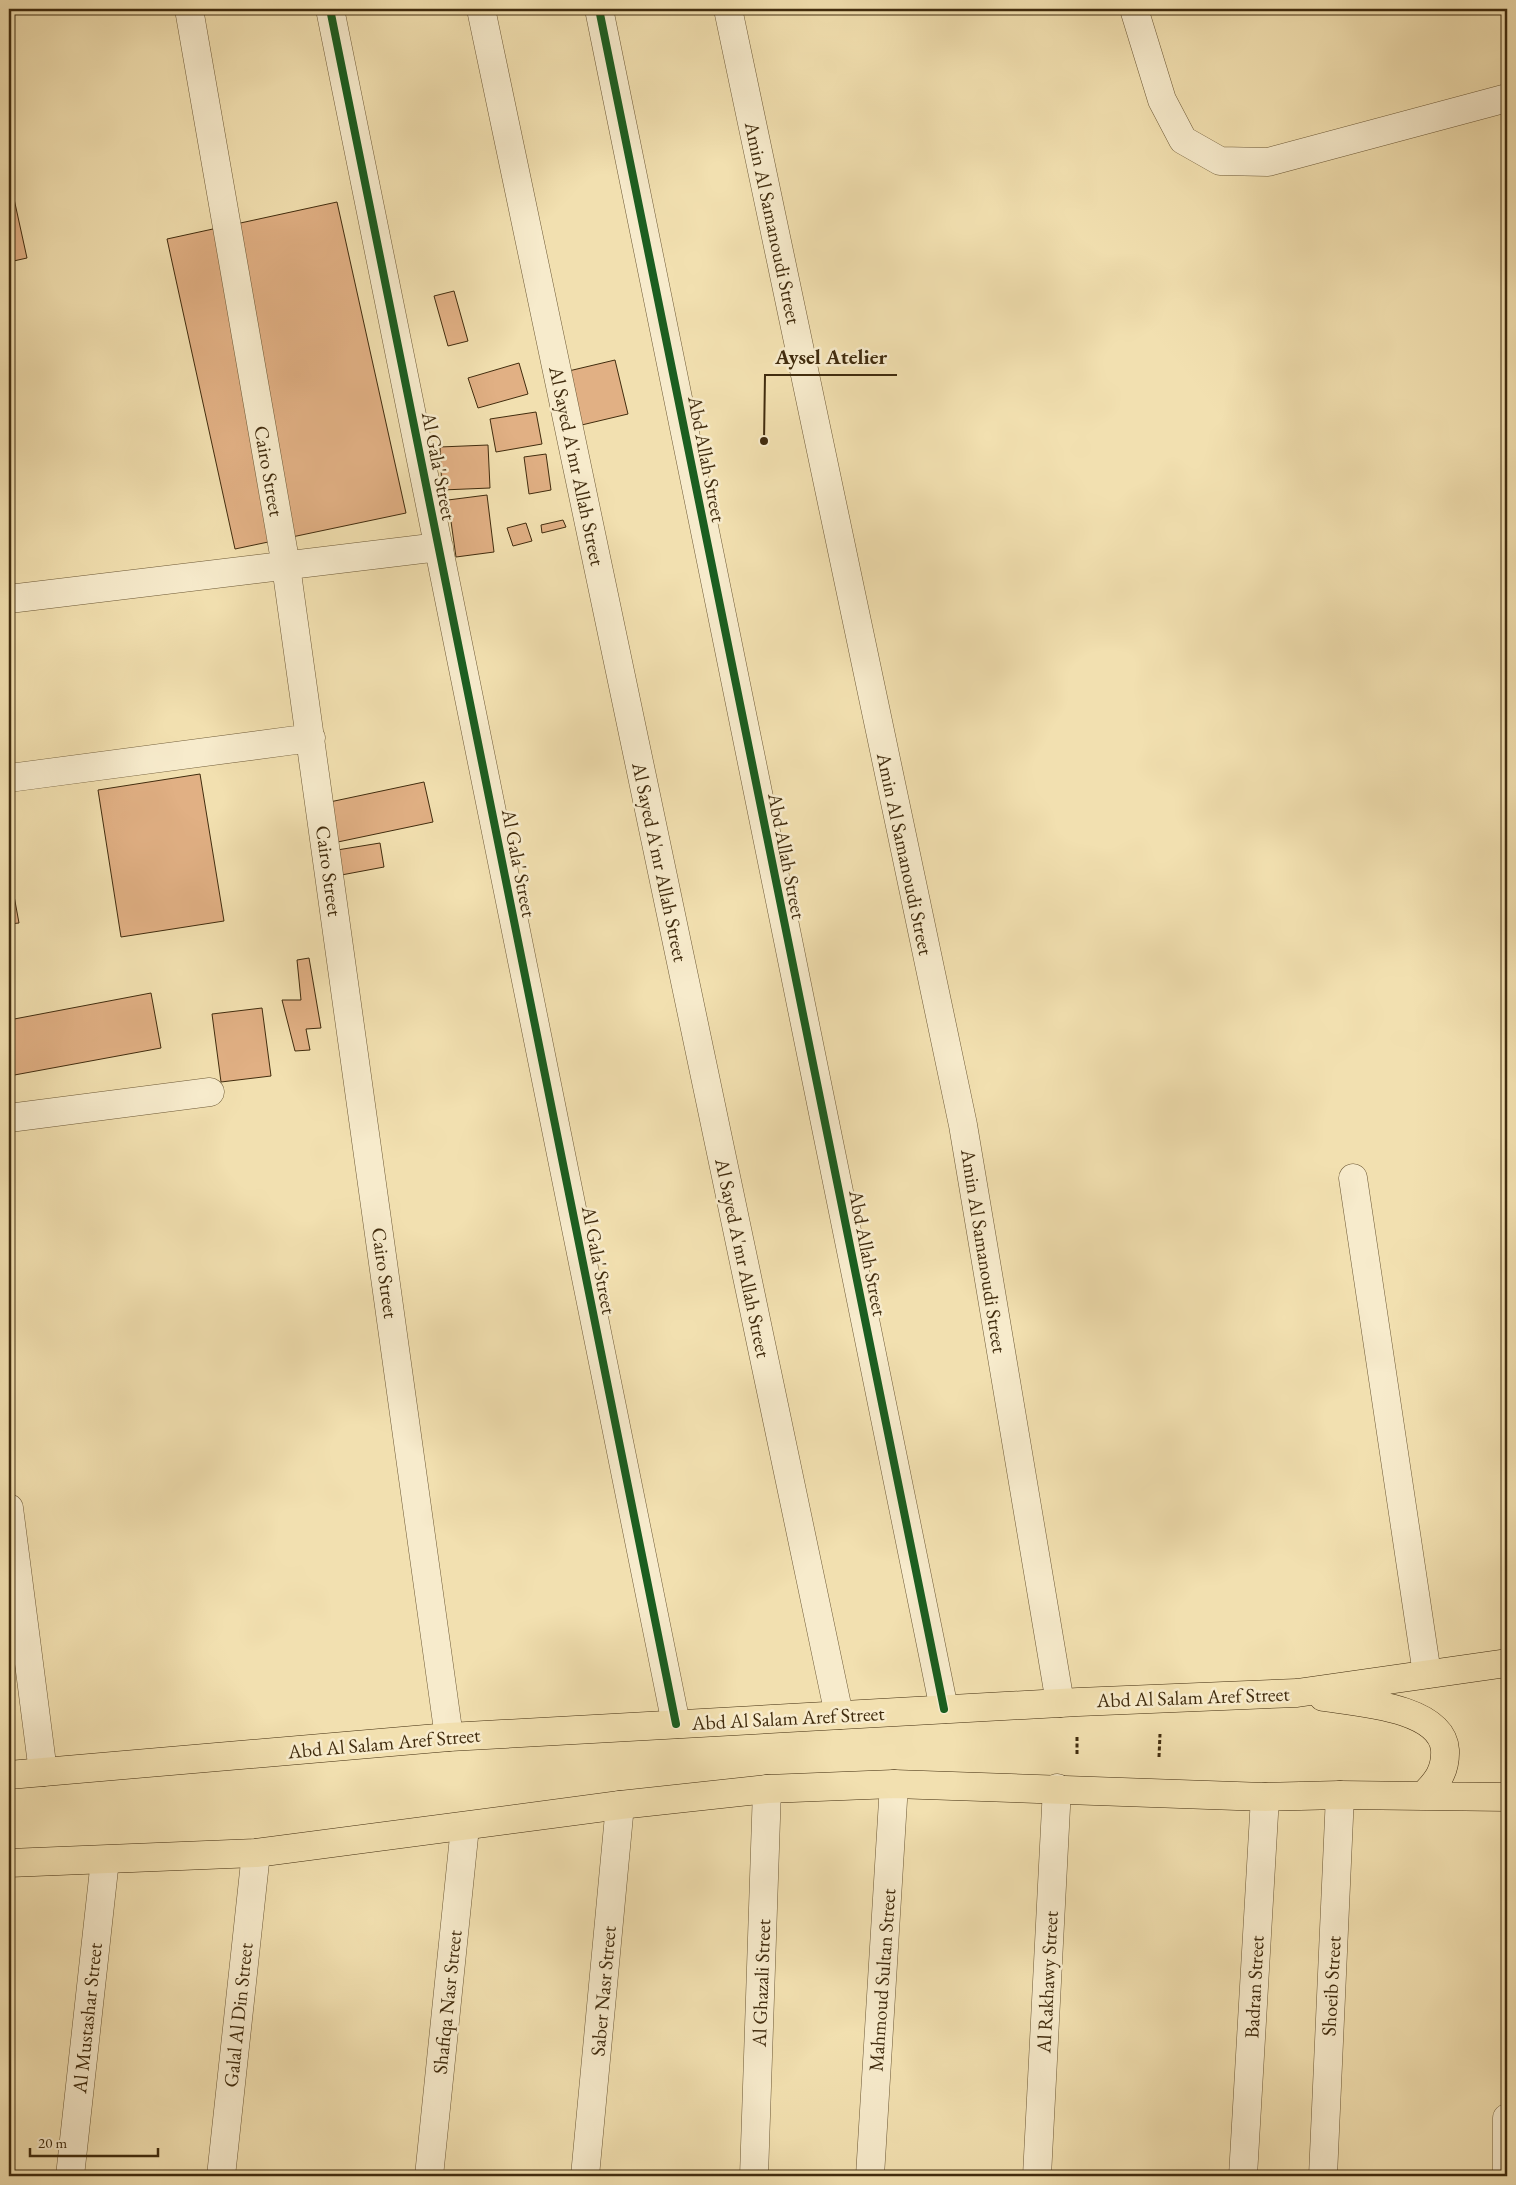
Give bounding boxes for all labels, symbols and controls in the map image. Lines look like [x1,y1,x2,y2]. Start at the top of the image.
street label: Amin Al Samanoudi Street [739,118,807,327]
callout: Aysel Atelier [765,339,897,375]
text: Aysel Atelier [774,343,887,370]
street label: Al Sayed A'mr Allah Street [543,363,611,569]
street label: Abd Allah Street [682,393,732,525]
street label: Al Gala' Street [416,409,462,523]
street label: Cairo Street [248,424,290,519]
street label: Amin Al Samanoudi Street [871,749,939,958]
street label: Al Sayed A'mr Allah Street [626,759,694,965]
street label: Abd Allah Street [762,790,812,922]
street label: Al Gala' Street [496,806,542,920]
street label: Cairo Street [310,824,348,919]
street label: Amin Al Samanoudi Street [955,1146,1013,1356]
street label: Al Sayed A'mr Allah Street [709,1155,777,1361]
street label: Abd Allah Street [843,1187,893,1319]
street label: Al Gala' Street [576,1203,622,1317]
street label: Cairo Street [366,1226,404,1321]
street label: Abd Al Salam Aref Street [1095,1681,1291,1713]
street label: Abd Al Salam Aref Street [690,1700,886,1736]
street label: Abd Al Salam Aref Street [286,1722,482,1764]
street label: Mahmoud Sultan Street [863,1887,901,2072]
street label: Al Rakhawy Street [1030,1909,1064,2055]
street label: Al Ghazali Street [746,1918,776,2049]
street label: Saber Nasr Street [584,1924,622,2057]
street label: Shafiqa Nasr Street [426,1928,468,2075]
street label: Badran Street [1238,1934,1270,2039]
street label: Shoeib Street [1315,1934,1347,2037]
street label: Al Mustashar Street [66,1941,108,2096]
street label: Galal Al Din Street [217,1941,259,2089]
scale bar [30,2125,158,2157]
text: 20 m [38,2133,67,2152]

